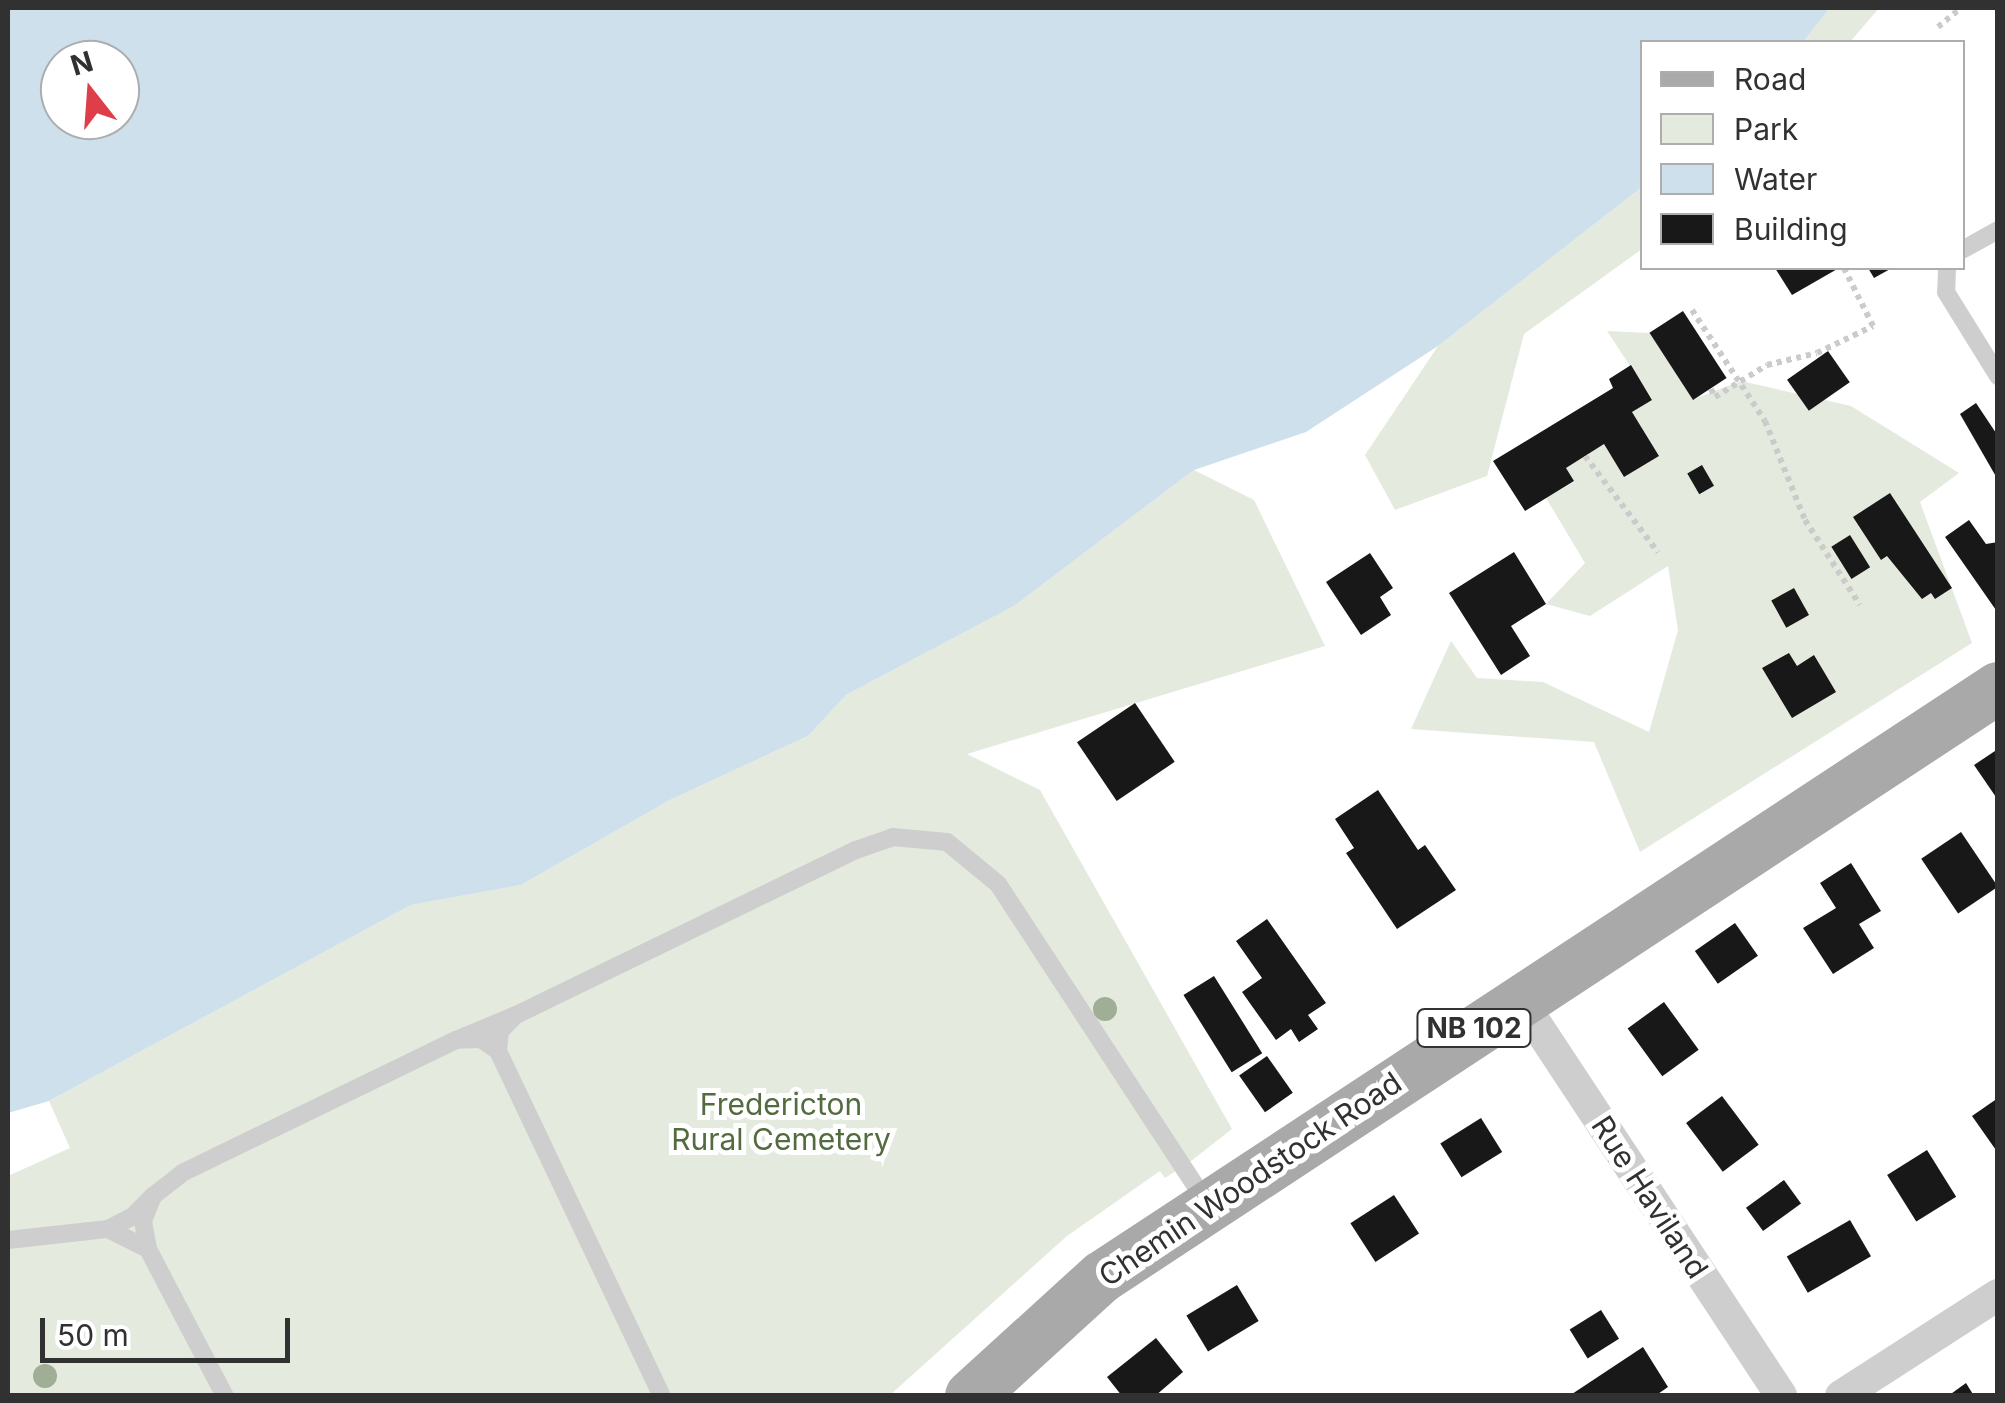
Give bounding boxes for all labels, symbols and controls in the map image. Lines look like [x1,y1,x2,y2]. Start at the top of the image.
north arrow [40,40,140,140]
legend [1640,40,1965,270]
text: N [67,44,97,83]
text: Road [1734,61,1806,97]
text: Park [1734,111,1798,147]
text: Water [1734,161,1817,197]
text: Building [1734,211,1848,247]
road number: NB 102 [1414,1005,1534,1051]
street label: Chemin Woodstock Road [1092,1064,1408,1294]
park label: Fredericton Rural Cemetery [671,1086,891,1156]
street label: Rue Haviland [1584,1109,1716,1285]
scale bar [45,1298,295,1360]
text: 50 m [57,1317,129,1353]

